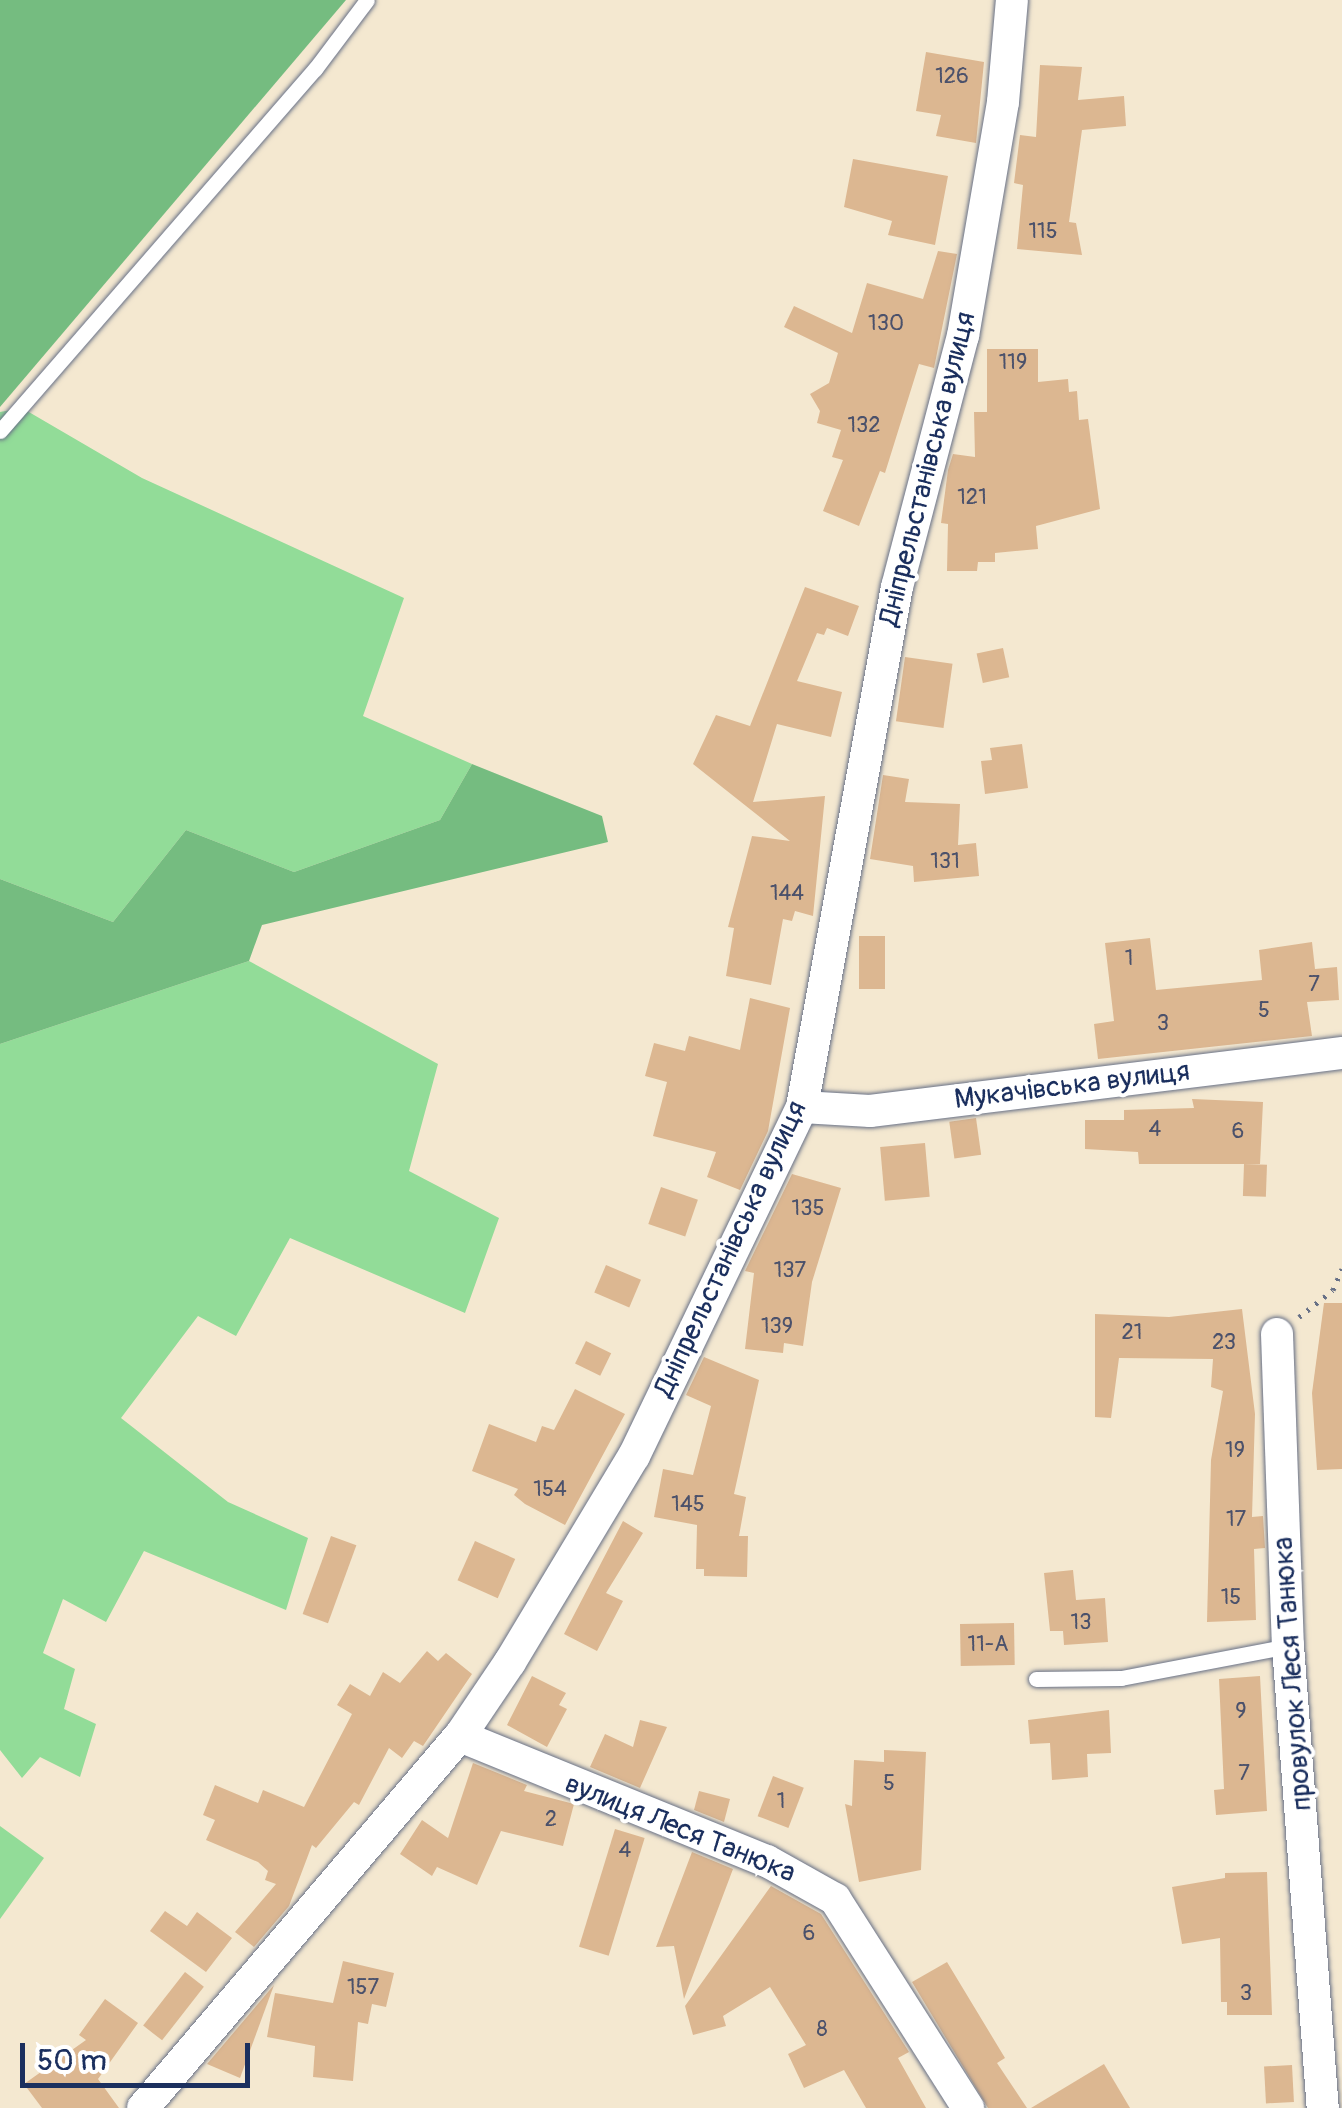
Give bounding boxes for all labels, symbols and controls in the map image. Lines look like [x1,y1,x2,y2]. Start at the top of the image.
house number: 126 [935,64,969,90]
house number: 115 [1028,219,1058,245]
street label: Дніпрельстанівська вулиця [873,309,983,629]
house number: 130 [868,311,904,337]
house number: 119 [999,350,1027,376]
house number: 132 [847,413,881,439]
house number: 121 [957,485,987,511]
house number: 131 [930,849,960,875]
house number: 144 [770,881,804,907]
house number: 1 [1125,946,1133,972]
house number: 7 [1308,972,1320,998]
house number: 5 [1258,998,1270,1024]
house number: 3 [1157,1011,1169,1037]
street label: Мукачівська вулиця [952,1055,1192,1117]
street label: Дніпрельстанівська вулиця [648,1096,814,1402]
house number: 4 [1149,1117,1161,1143]
house number: 6 [1232,1119,1244,1145]
house number: 135 [792,1196,824,1222]
house number: 137 [774,1258,806,1284]
house number: 139 [761,1314,793,1340]
house number: 21 [1122,1320,1142,1346]
house number: 23 [1212,1330,1236,1356]
house number: 19 [1225,1438,1245,1464]
house number: 154 [533,1477,567,1503]
house number: 145 [671,1492,705,1518]
house number: 17 [1226,1507,1246,1533]
street label: провулок Леся Танюка [1267,1536,1319,1812]
house number: 15 [1221,1585,1241,1611]
house number: 13 [1071,1610,1091,1636]
house number: 11-А [968,1632,1008,1658]
house number: 9 [1235,1699,1247,1725]
house number: 7 [1238,1761,1250,1787]
street label: вулиця Леся Танюка [560,1767,800,1891]
house number: 5 [883,1771,895,1797]
house number: 1 [777,1789,785,1815]
house number: 2 [545,1807,557,1833]
house number: 4 [619,1838,631,1864]
house number: 6 [803,1921,815,1947]
house number: 157 [347,1975,379,2001]
house number: 3 [1240,1981,1252,2007]
house number: 8 [816,2017,828,2043]
scale bar [25,2023,255,2085]
text: 50 m [37,2042,107,2079]

